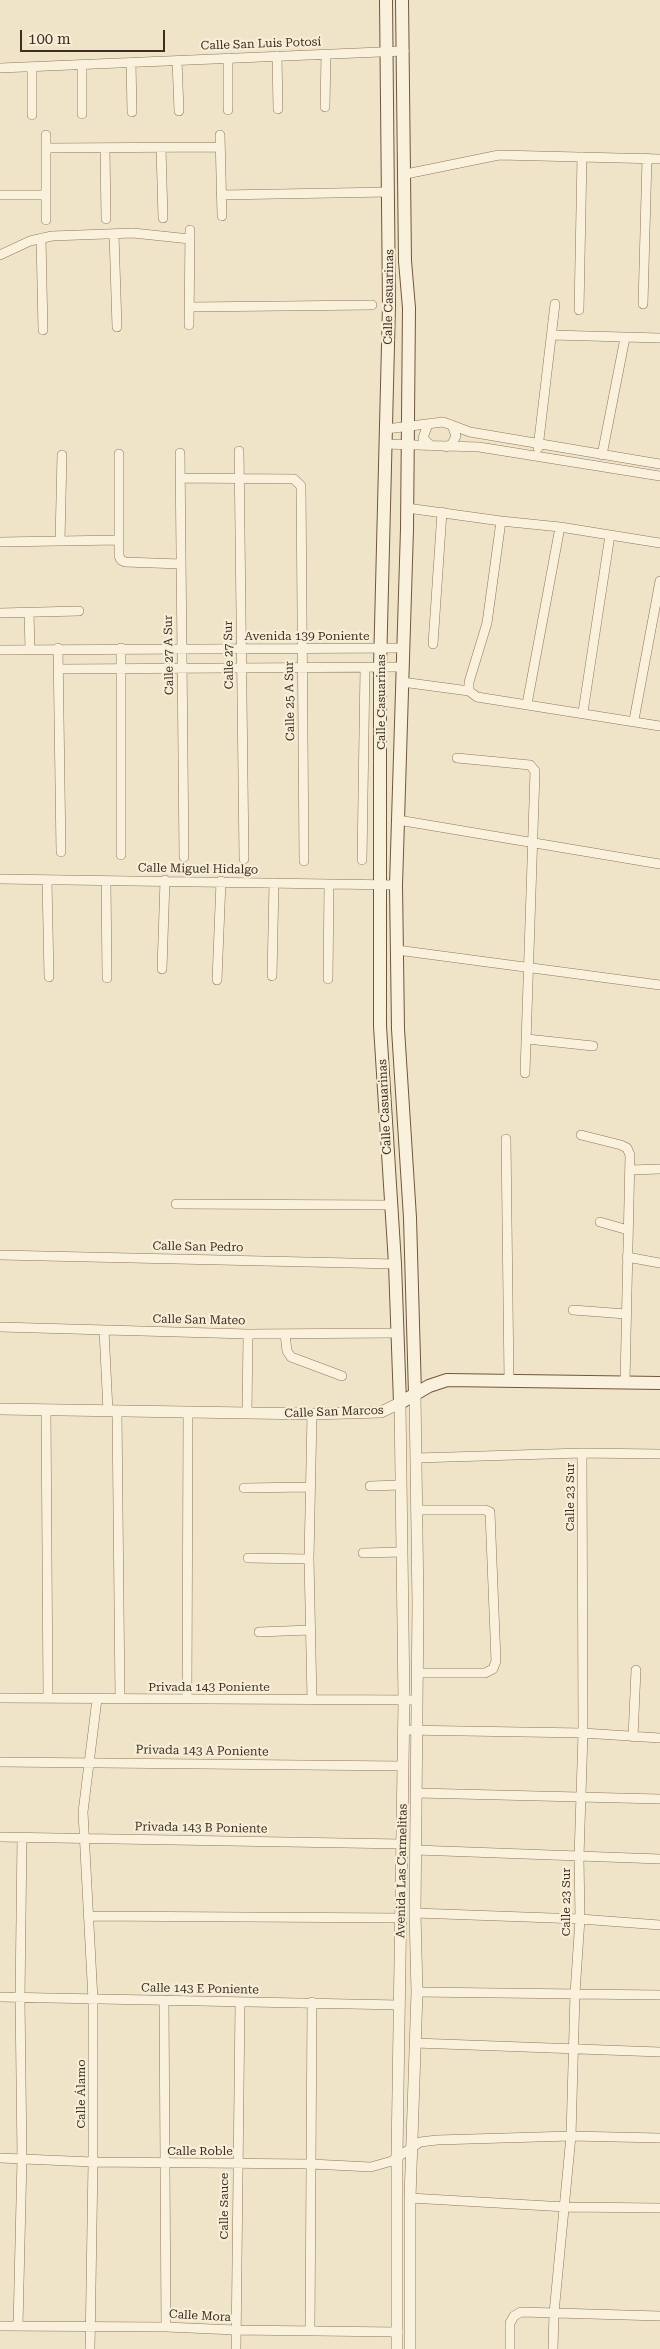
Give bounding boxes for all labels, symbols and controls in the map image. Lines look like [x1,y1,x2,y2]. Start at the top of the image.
scale bar [22,20,168,52]
text: 100 m [28,30,71,48]
street label: Calle San Luis Potosí [200,35,322,53]
street label: Calle Casuarinas [381,249,397,345]
street label: Calle 27 A Sur [161,615,177,695]
street label: Calle 27 Sur [221,621,237,689]
street label: Avenida 139 Poniente [245,629,369,643]
street label: Calle Casuarinas [374,654,388,750]
street label: Calle 25 A Sur [282,661,298,741]
street label: Calle Miguel Hidalgo [138,861,258,877]
street label: Calle Casuarinas [375,1059,395,1155]
street label: Calle San Pedro [152,1239,244,1255]
street label: Calle San Mateo [152,1312,246,1328]
street label: Calle San Marcos [284,1403,384,1421]
street label: Calle 23 Sur [563,1463,577,1531]
street label: Privada 143 Poniente [148,1680,270,1694]
street label: Privada 143 A Poniente [135,1743,269,1759]
street label: Avenida Las Carmelitas [394,1804,410,1938]
street label: Privada 143 B Poniente [135,1820,267,1836]
street label: Calle 23 Sur [559,1868,573,1936]
street label: Calle 143 E Poniente [141,1981,259,1997]
street label: Calle Álamo [74,2059,88,2129]
street label: Calle Roble [167,2144,233,2158]
street label: Calle Sauce [217,2173,231,2239]
street label: Calle Mora [169,2307,231,2325]

